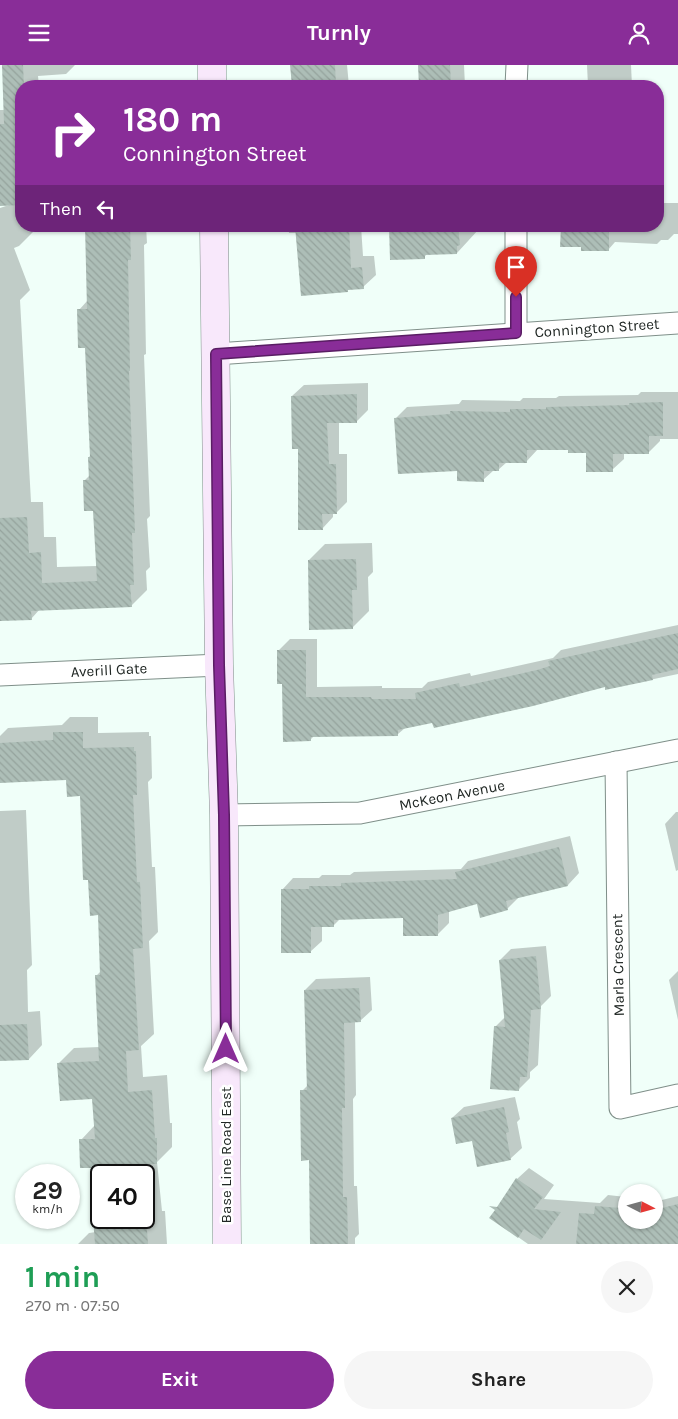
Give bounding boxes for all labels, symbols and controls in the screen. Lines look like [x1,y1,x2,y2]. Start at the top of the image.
icon: menu [25,19,53,47]
icon: person [625,19,653,47]
text: Turnly [307,20,371,46]
text: 180 m [123,99,222,140]
icon: right [40,100,105,165]
text: Connington Street [123,141,307,167]
icon: left [92,195,120,223]
text: Then [40,198,82,220]
pin [495,246,537,297]
icon: arrive [502,253,530,281]
street label: Connington Street [534,315,660,341]
street label: Averill Gate [70,659,148,681]
street label: McKeon Avenue [398,776,506,814]
street label: Marla Crescent [608,913,628,1017]
position arrow [199,1022,251,1074]
street label: Base Line Road East [217,1086,235,1223]
speed limit sign: 40 [90,1164,155,1229]
text: 29 [32,1176,63,1205]
north arrow [618,1184,662,1229]
map controls [618,1184,663,1229]
text: km/h [32,1202,63,1216]
text: 1 min [25,1259,100,1295]
button: close [601,1261,653,1313]
text: 270 m · 07:50 [25,1296,120,1315]
button: Exit [25,1351,334,1409]
button: Share [344,1351,653,1409]

